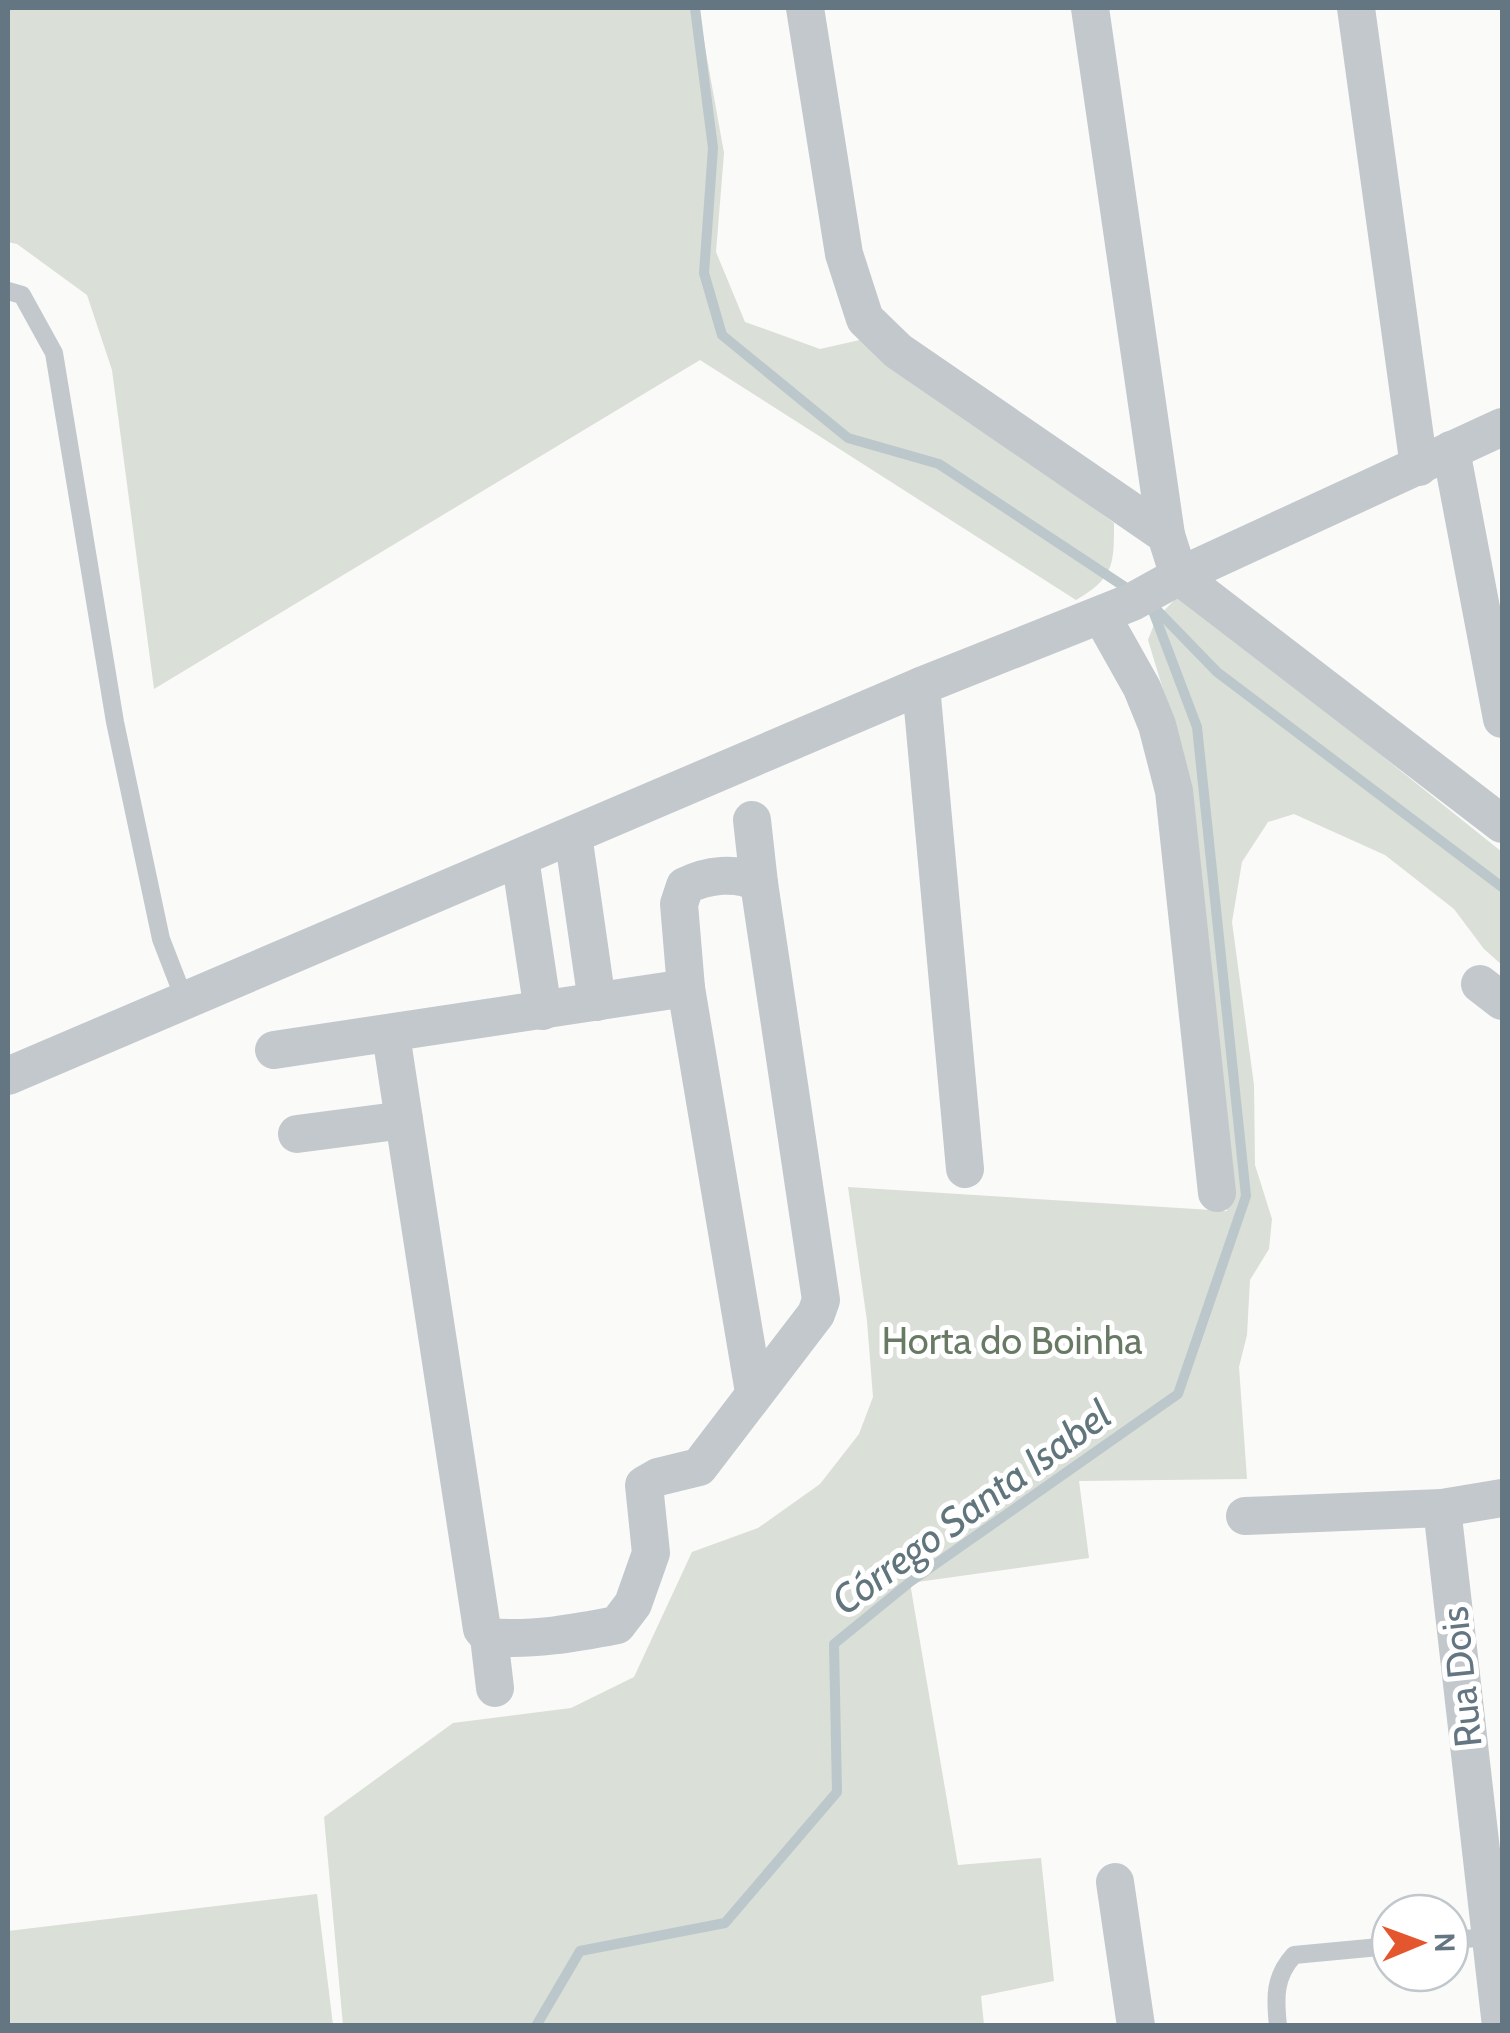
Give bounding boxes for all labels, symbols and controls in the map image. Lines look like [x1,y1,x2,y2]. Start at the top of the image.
park label: Horta do Boinha [881,1317,1143,1364]
water label: Córrego Santa Isabel [822,1389,1121,1625]
street label: Rua Dois [1430,1604,1492,1750]
north arrow [1370,1893,1470,1993]
text: N [1428,1932,1462,1953]

